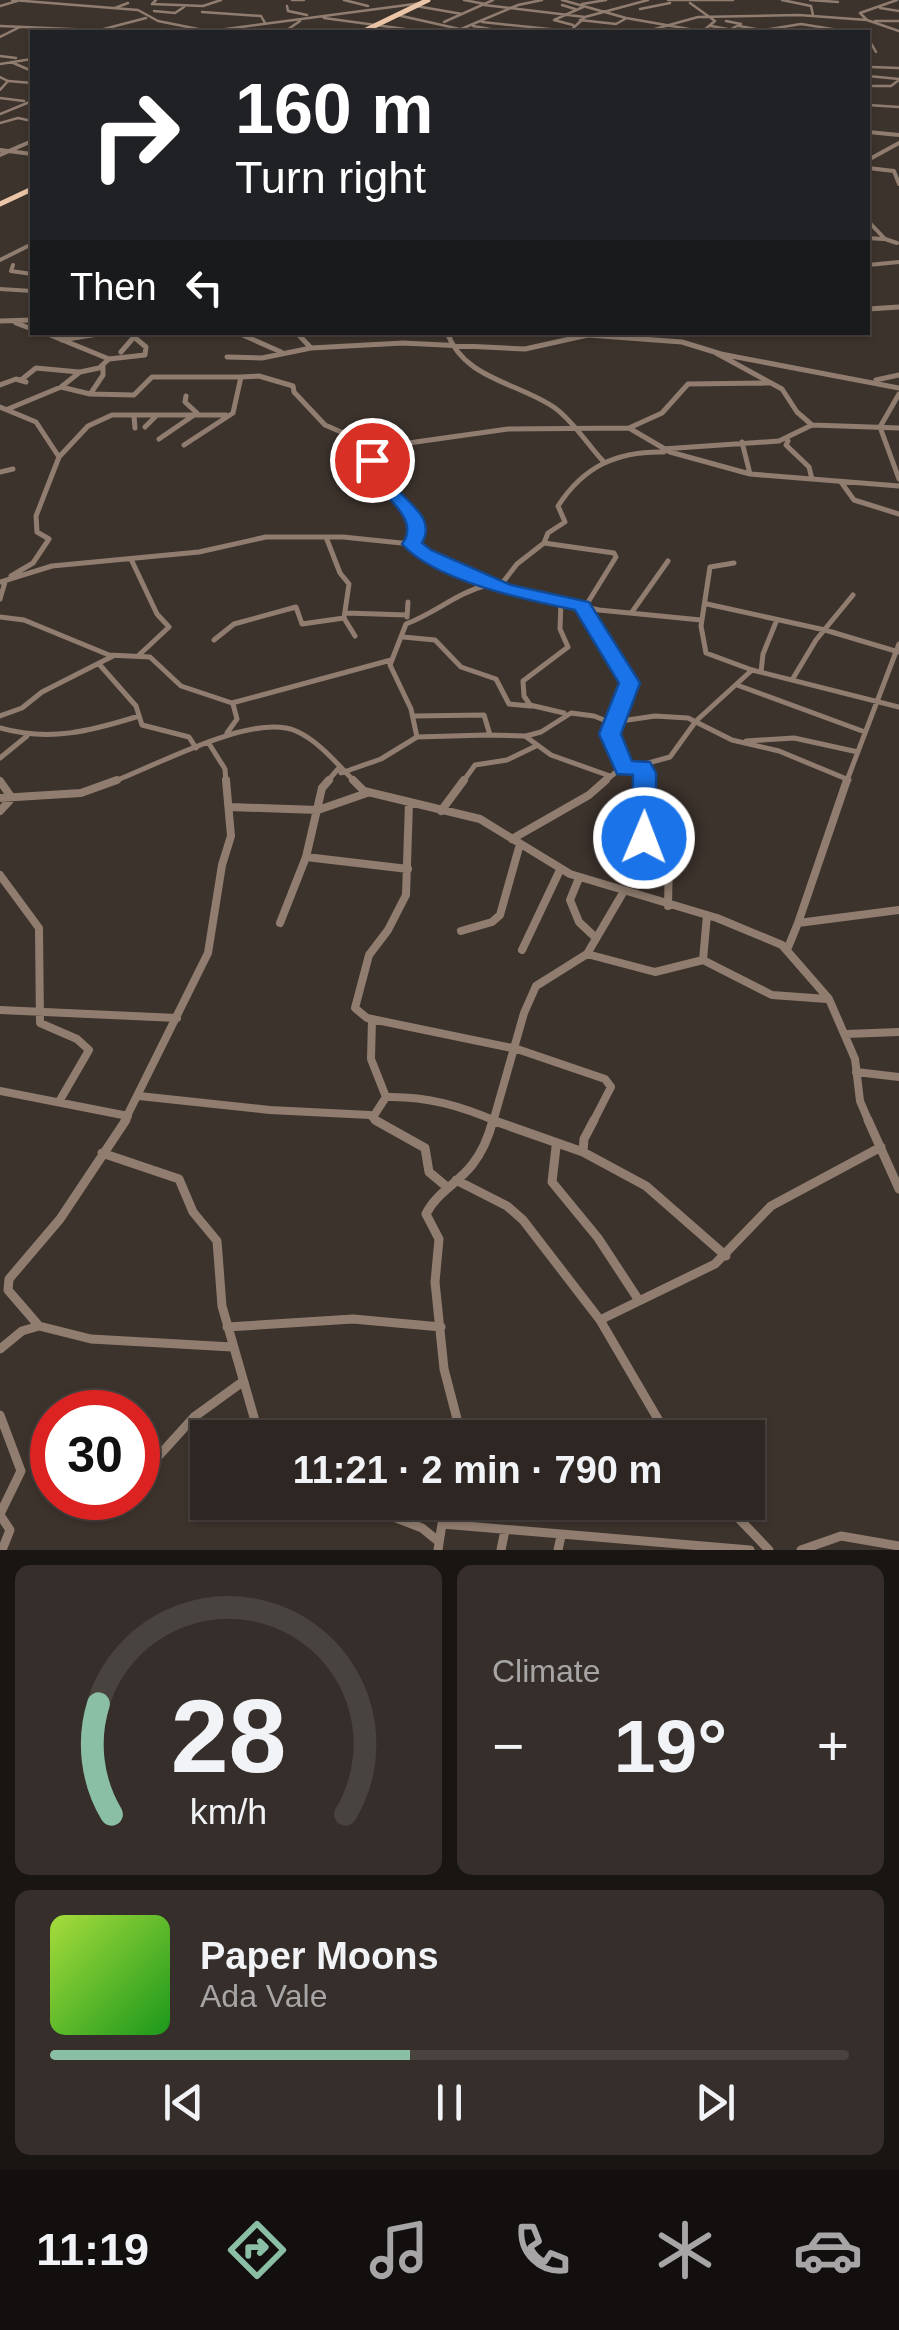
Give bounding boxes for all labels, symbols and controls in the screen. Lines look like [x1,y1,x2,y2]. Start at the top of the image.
icon: right [70,70,200,200]
text: 160 m [235,70,433,148]
text: Turn right [235,152,426,203]
icon: left [177,260,232,315]
text: Then [70,266,157,308]
pin [330,418,415,503]
icon: arrive [345,433,400,488]
position arrow [592,786,696,890]
speed limit sign: 30 [30,1390,160,1520]
text: 11:21 · 2 min · 790 m [293,1449,662,1491]
text: Climate [492,1653,600,1689]
text: 28 [171,1678,286,1794]
text: 19° [614,1704,727,1788]
text: − [492,1715,524,1777]
text: + [817,1715,849,1777]
text: km/h [190,1792,267,1832]
text: Paper Moons [200,1935,439,1977]
text: Ada Vale [200,1978,328,2014]
icon: previous [156,2075,211,2130]
icon: pause [422,2075,477,2130]
icon: next [688,2075,743,2130]
icon: directions [222,2215,292,2285]
icon: music [364,2215,434,2285]
icon: phone [507,2215,577,2285]
icon: climate [650,2215,720,2285]
icon: car [793,2215,863,2285]
text: 11:19 [36,2224,149,2275]

